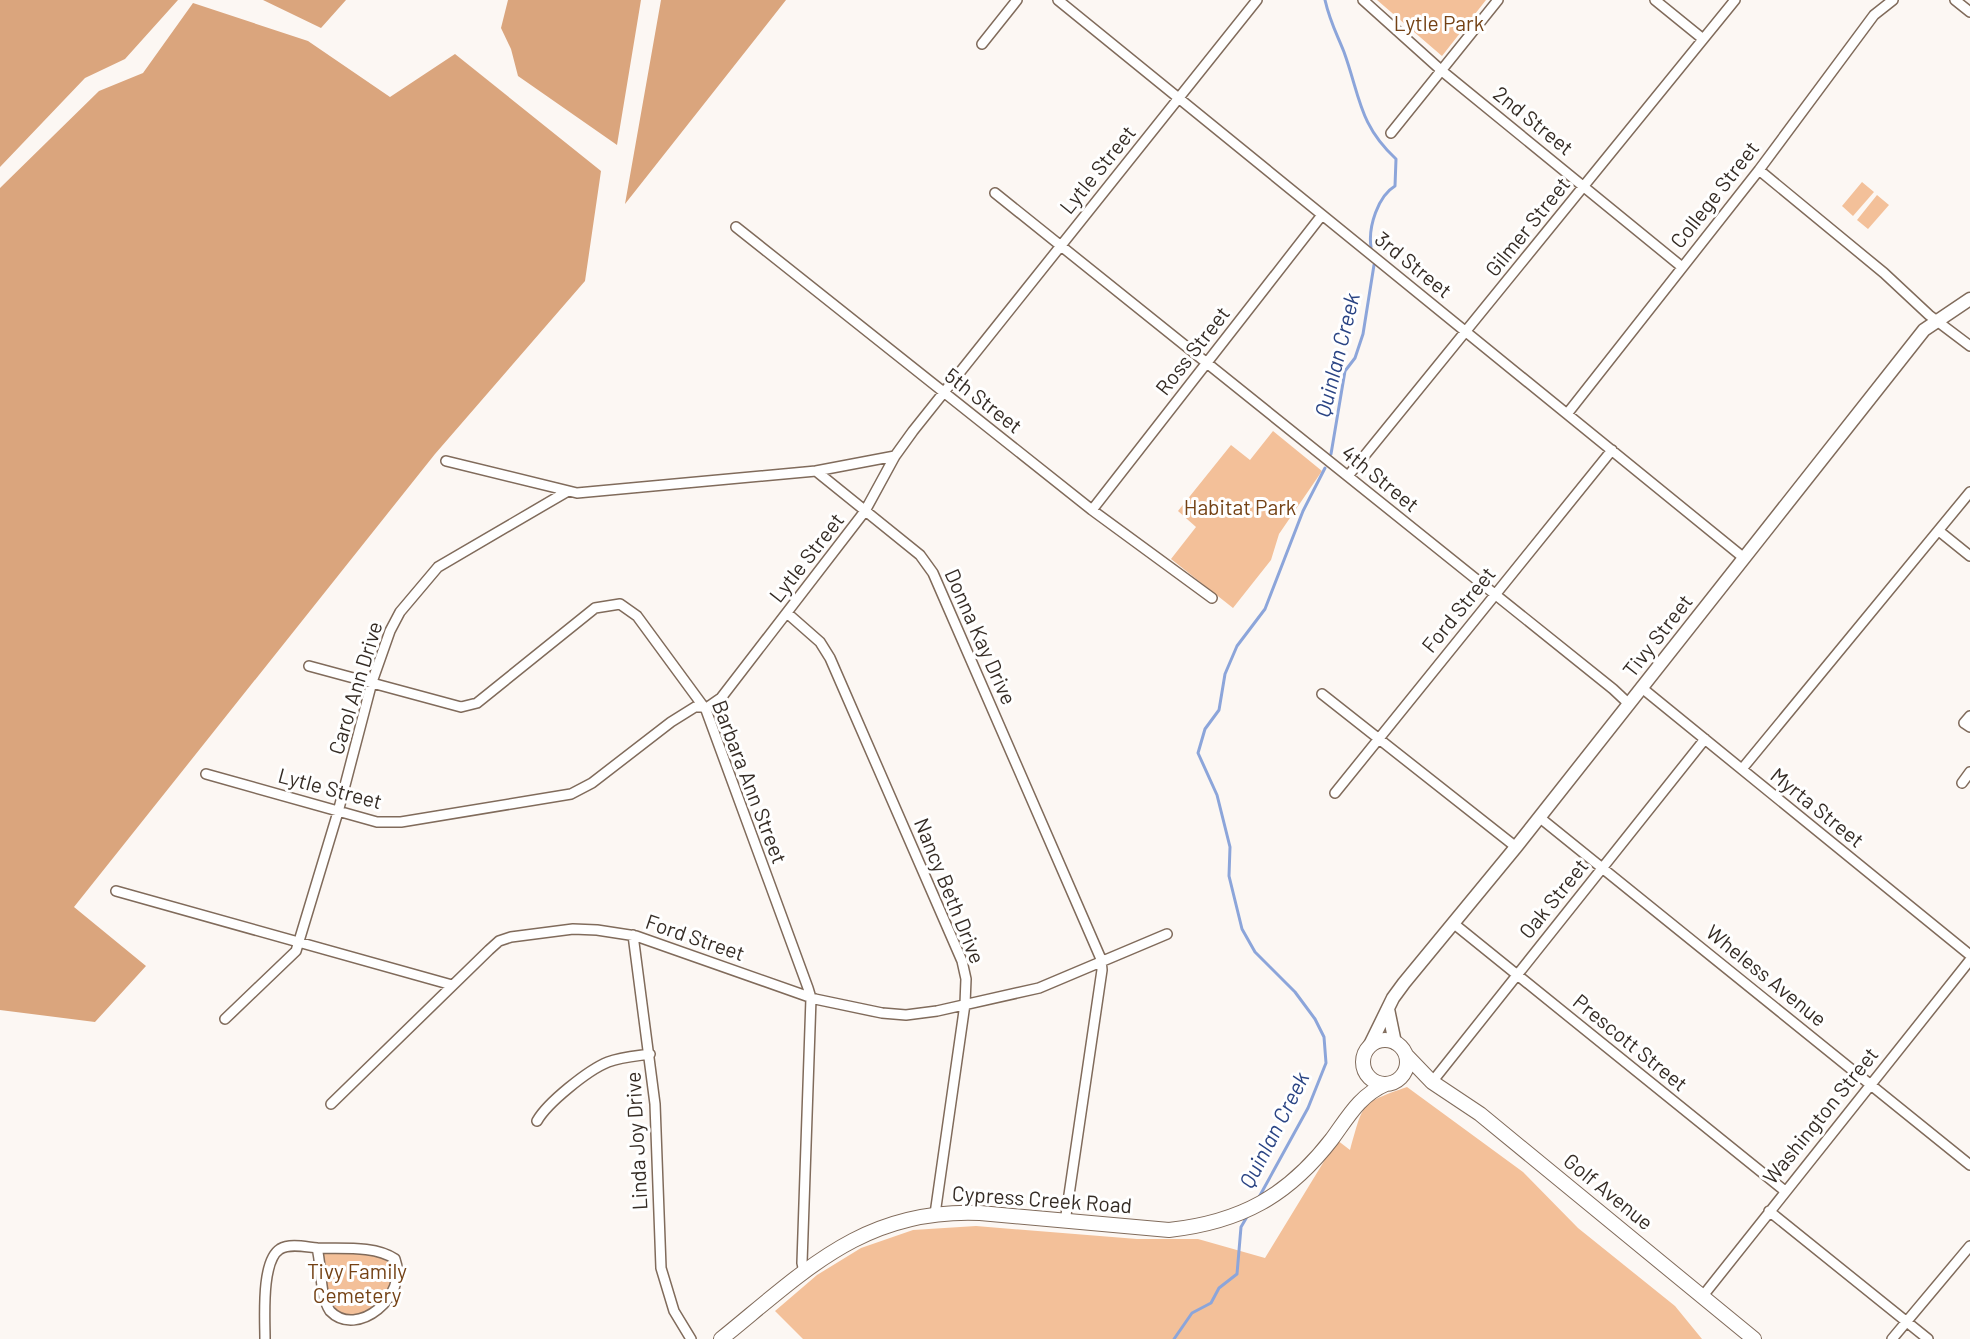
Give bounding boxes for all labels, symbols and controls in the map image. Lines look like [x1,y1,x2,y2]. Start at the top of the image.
park label: Lytle Park [1394,10,1484,35]
street label: 2nd Street [1489,80,1579,160]
street label: Lytle Street [1054,120,1140,218]
street label: College Street [1664,136,1763,253]
street label: Gilmer Street [1479,171,1575,281]
street label: 3rd Street [1371,225,1457,302]
water label: Quinlan Creek [1308,290,1364,420]
street label: Ross Street [1149,301,1234,399]
street label: 5th Street [940,362,1028,438]
street label: 4th Street [1337,439,1425,517]
park label: Habitat Park [1184,494,1296,519]
street label: Lytle Street [763,507,848,607]
street label: Ford Street [1416,561,1500,657]
street label: Donna Kay Drive [940,565,1023,708]
street label: Tivy Street [1617,589,1697,681]
street label: Carol Ann Drive [322,618,387,757]
street label: Barbara Ann Street [708,696,793,867]
street label: Lytle Street [276,762,385,813]
street label: Myrta Street [1766,762,1870,852]
street label: Nancy Beth Drive [910,814,991,967]
street label: Oak Street [1513,853,1593,943]
street label: Ford Street [643,908,748,965]
street label: Wheless Avenue [1702,919,1832,1031]
street label: Prescott Street [1569,988,1693,1096]
street label: Washington Street [1757,1041,1883,1189]
water label: Quinlan Creek [1233,1067,1314,1192]
street label: Linda Joy Drive [619,1071,652,1211]
street label: Golf Avenue [1559,1147,1659,1234]
street label: Cypress Creek Road [951,1180,1133,1217]
park label: Tivy Family Cemetery [307,1258,407,1307]

